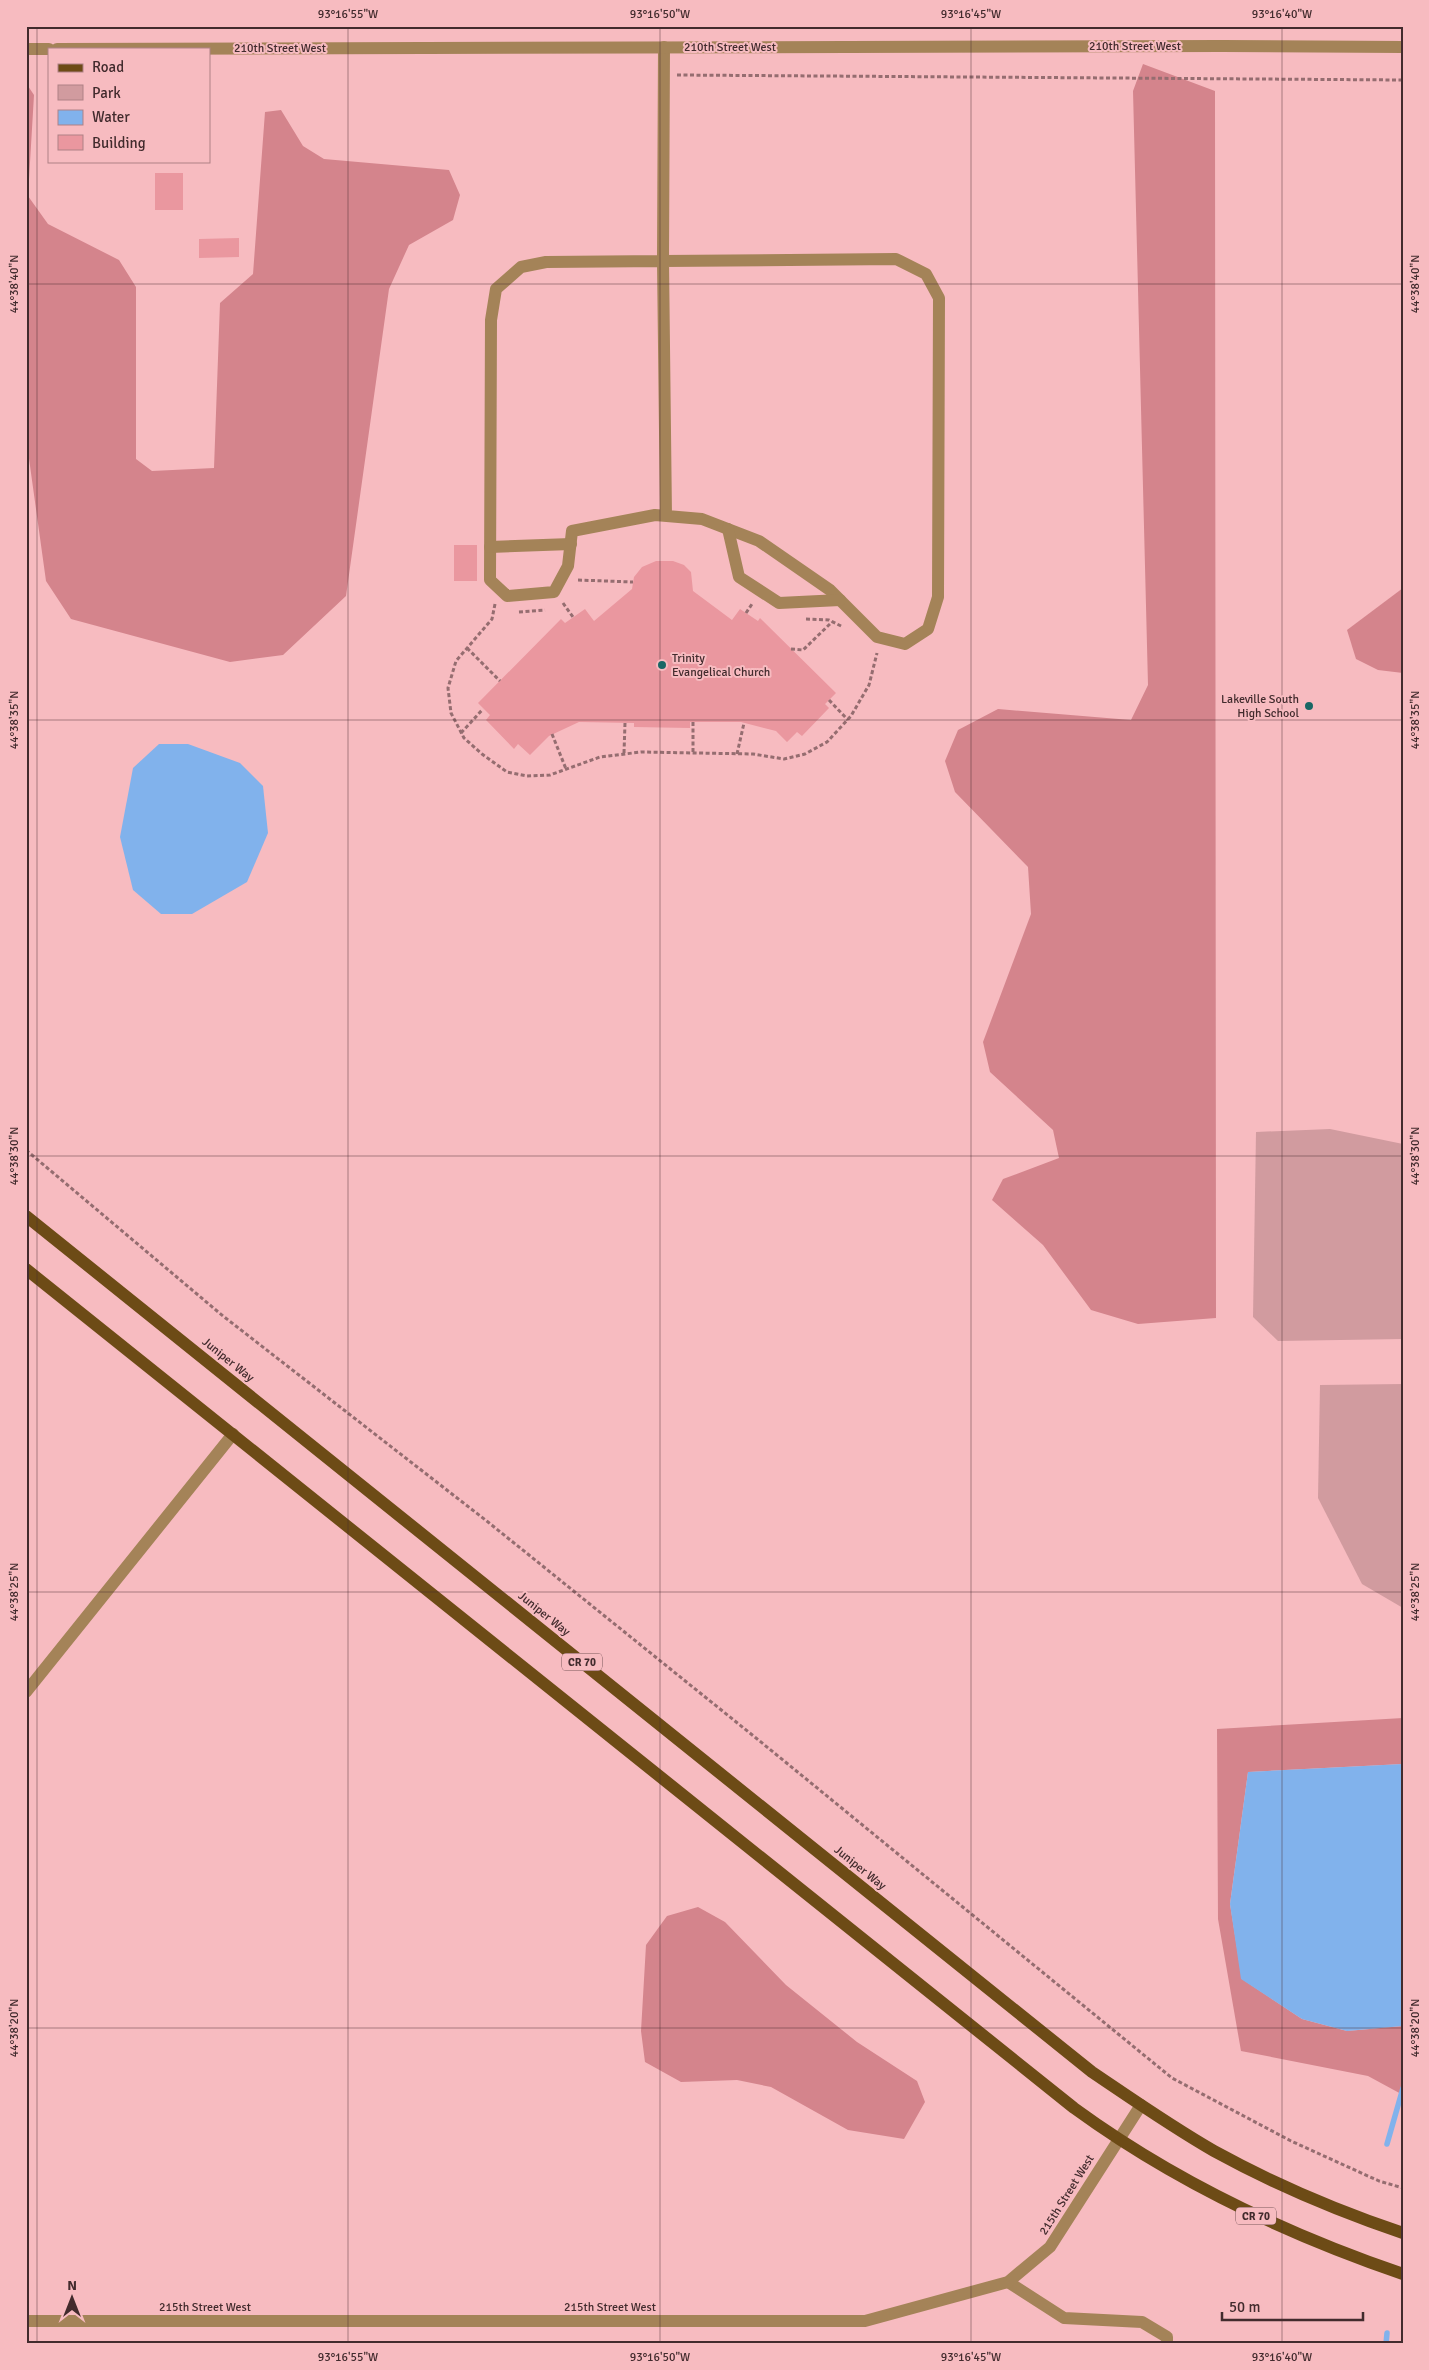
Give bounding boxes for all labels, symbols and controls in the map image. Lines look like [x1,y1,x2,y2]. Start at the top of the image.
text: 93°16'55"W [318,7,378,22]
text: 93°16'50"W [630,7,690,22]
text: 93°16'45"W [941,7,1001,22]
text: 93°16'40"W [1252,7,1312,22]
street label: 210th Street West [1089,39,1181,54]
street label: 210th Street West [684,40,776,55]
street label: 210th Street West [234,41,326,56]
legend [48,48,210,162]
text: Road [92,58,124,76]
text: Park [92,84,121,102]
text: Water [92,108,130,126]
text: Building [92,134,146,152]
text: 44°38'40"N [7,255,22,313]
text: 44°38'40"N [1408,255,1423,313]
place label: Trinity Evangelical Church [672,651,770,680]
marker: Trinity Evangelical Church [656,659,668,671]
text: 44°38'35"N [7,691,22,749]
text: 44°38'35"N [1408,691,1423,749]
place label: Lakeville South High School [1221,692,1299,721]
marker: Lakeville South High School [1303,700,1315,712]
text: 44°38'30"N [7,1127,22,1185]
text: 44°38'30"N [1408,1127,1423,1185]
street label: Juniper Way [199,1335,257,1386]
text: 44°38'25"N [7,1563,22,1621]
text: 44°38'25"N [1408,1563,1423,1621]
street label: Juniper Way [515,1589,573,1640]
road number: CR 70 [562,1654,602,1670]
street label: Juniper Way [831,1843,889,1894]
text: 44°38'20"N [7,1999,22,2057]
text: 44°38'20"N [1408,1999,1423,2057]
street label: 215th Street West [1036,2152,1098,2238]
road number: CR 70 [1236,2208,1276,2224]
north arrow [48,2272,98,2322]
text: N [67,2277,77,2294]
scale bar [1222,2290,1363,2322]
text: 50 m [1229,2298,1260,2316]
street label: 215th Street West [159,2300,251,2315]
street label: 215th Street West [564,2300,656,2315]
text: 93°16'55"W [318,2350,378,2365]
text: 93°16'50"W [630,2350,690,2365]
text: 93°16'45"W [941,2350,1001,2365]
text: 93°16'40"W [1252,2350,1312,2365]

